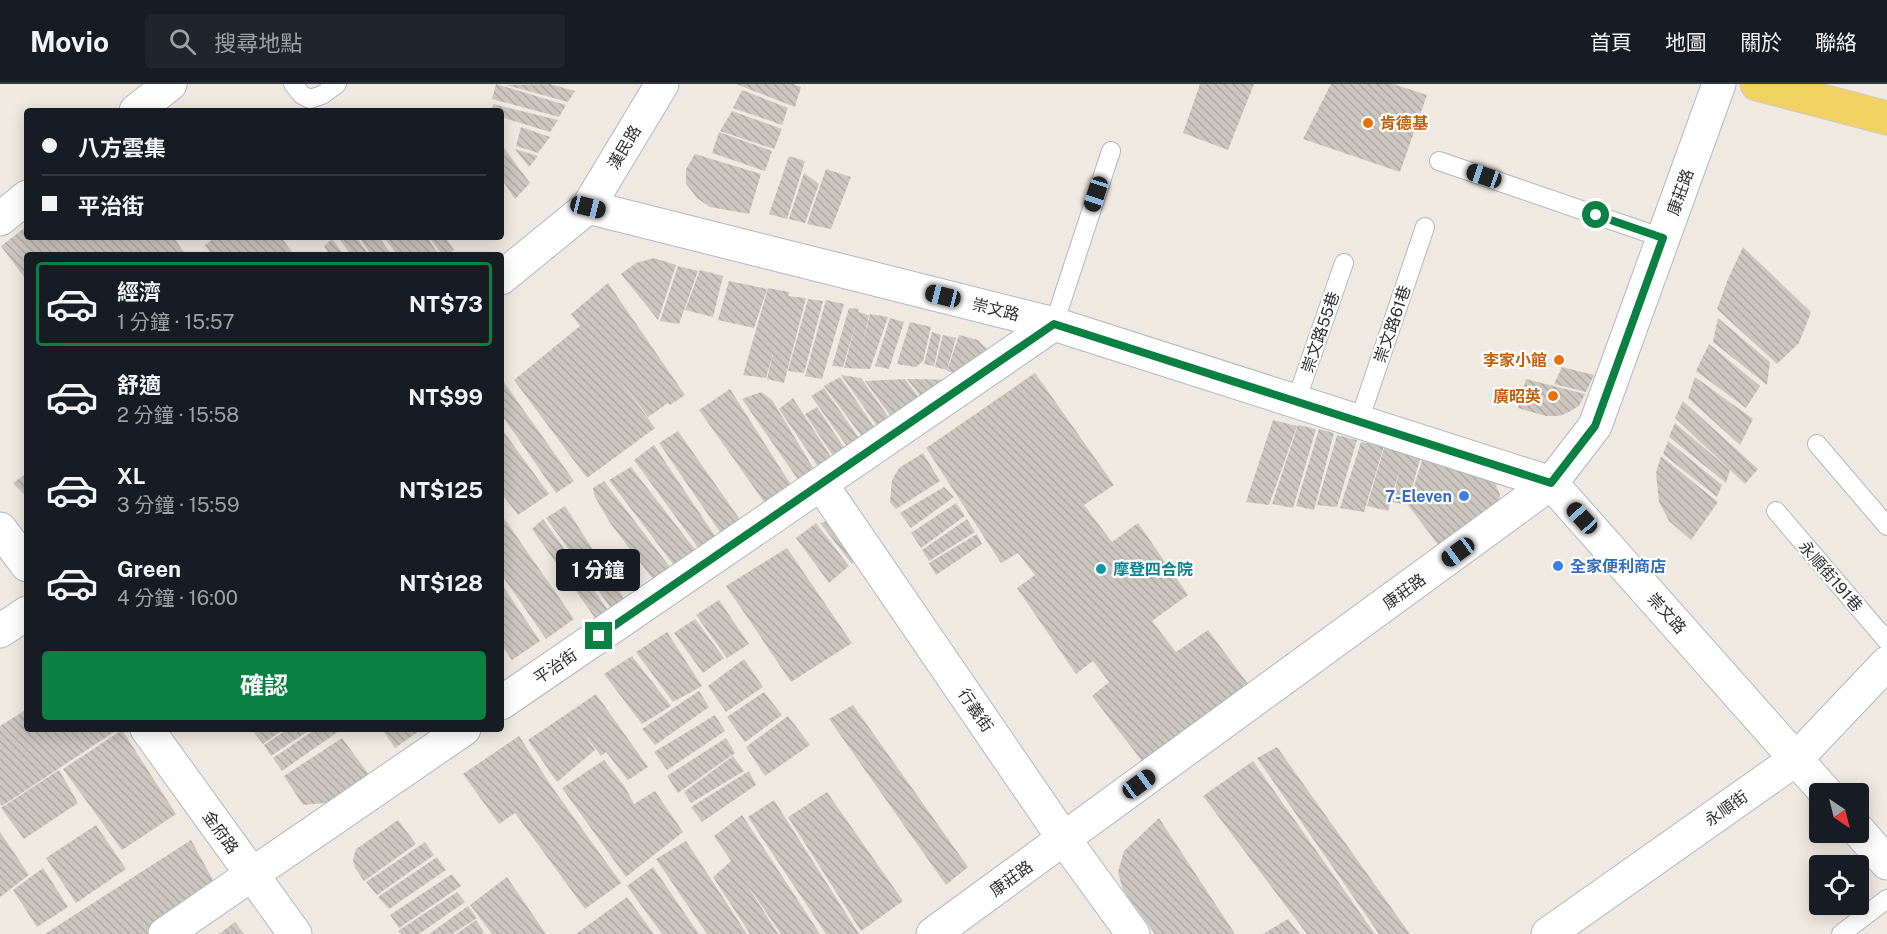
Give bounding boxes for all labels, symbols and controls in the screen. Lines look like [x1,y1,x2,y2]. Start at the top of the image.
search box [145,14,565,68]
text: Movio [30,25,109,58]
icon: search [166,25,199,58]
text: 搜尋地點 [214,30,302,56]
text: 首頁 [1590,30,1632,55]
text: 地圖 [1665,30,1707,55]
text: 關於 [1740,30,1782,55]
text: 聯絡 [1815,30,1857,55]
place label: 肯德基 [1380,114,1429,133]
marker: 肯德基 [1361,116,1375,130]
street label: 漢民路 [604,122,645,173]
text: 八方雲集 [78,135,166,161]
car [1464,162,1504,190]
street label: 康莊路 [1663,166,1698,218]
car [1082,174,1110,214]
text: 平治街 [78,193,144,219]
car [568,194,608,220]
route start [1582,201,1609,228]
icon: car [45,277,99,331]
text: 經濟 [117,279,161,305]
car [923,283,963,309]
street label: 崇文路61巷 [1370,283,1415,365]
street label: 崇文路55巷 [1298,289,1343,375]
text: NT$73 [409,291,483,317]
street label: 崇文路 [970,294,1021,325]
text: 1 分鐘 · 15:57 [117,310,234,334]
place label: 李家小館 [1483,351,1547,370]
marker: 李家小館 [1552,353,1566,367]
icon: car [45,370,99,424]
text: 舒適 [117,372,161,398]
text: NT$99 [408,384,483,410]
place label: 廣昭英 [1493,387,1541,406]
marker: 廣昭英 [1546,389,1560,403]
text: 2 分鐘 · 15:58 [117,403,239,427]
icon: car [45,463,99,517]
text: XL [117,463,145,489]
text: NT$125 [399,477,483,503]
place label: 7-Eleven [1385,487,1452,506]
marker: 7-Eleven [1457,489,1471,503]
text: 3 分鐘 · 15:59 [117,493,239,517]
car [1563,499,1601,537]
car [1438,534,1478,570]
street label: 永順街191巷 [1795,537,1866,615]
callout: 1 分鐘 [557,549,641,591]
icon: car [45,556,99,610]
text: Green [117,556,181,582]
place label: 全家便利商店 [1570,557,1666,576]
text: 1 分鐘 [571,558,625,582]
marker: 全家便利商店 [1551,559,1565,573]
place label: 摩登四合院 [1113,560,1193,579]
marker: 摩登四合院 [1094,562,1108,576]
text: NT$128 [399,570,483,596]
street label: 康莊路 [1379,570,1429,613]
text: 4 分鐘 · 16:00 [117,586,238,610]
street label: 崇文路 [1644,589,1690,638]
route end [585,622,612,649]
street label: 平治街 [530,645,580,688]
button: 確認 [42,651,486,720]
street label: 行義街 [954,685,997,735]
car [1119,766,1159,802]
north arrow [1809,783,1869,843]
map controls [1809,783,1869,915]
street label: 永順街 [1701,787,1751,830]
street label: 金府路 [199,807,242,857]
button: locate [1809,855,1869,915]
street label: 康莊路 [986,857,1036,900]

